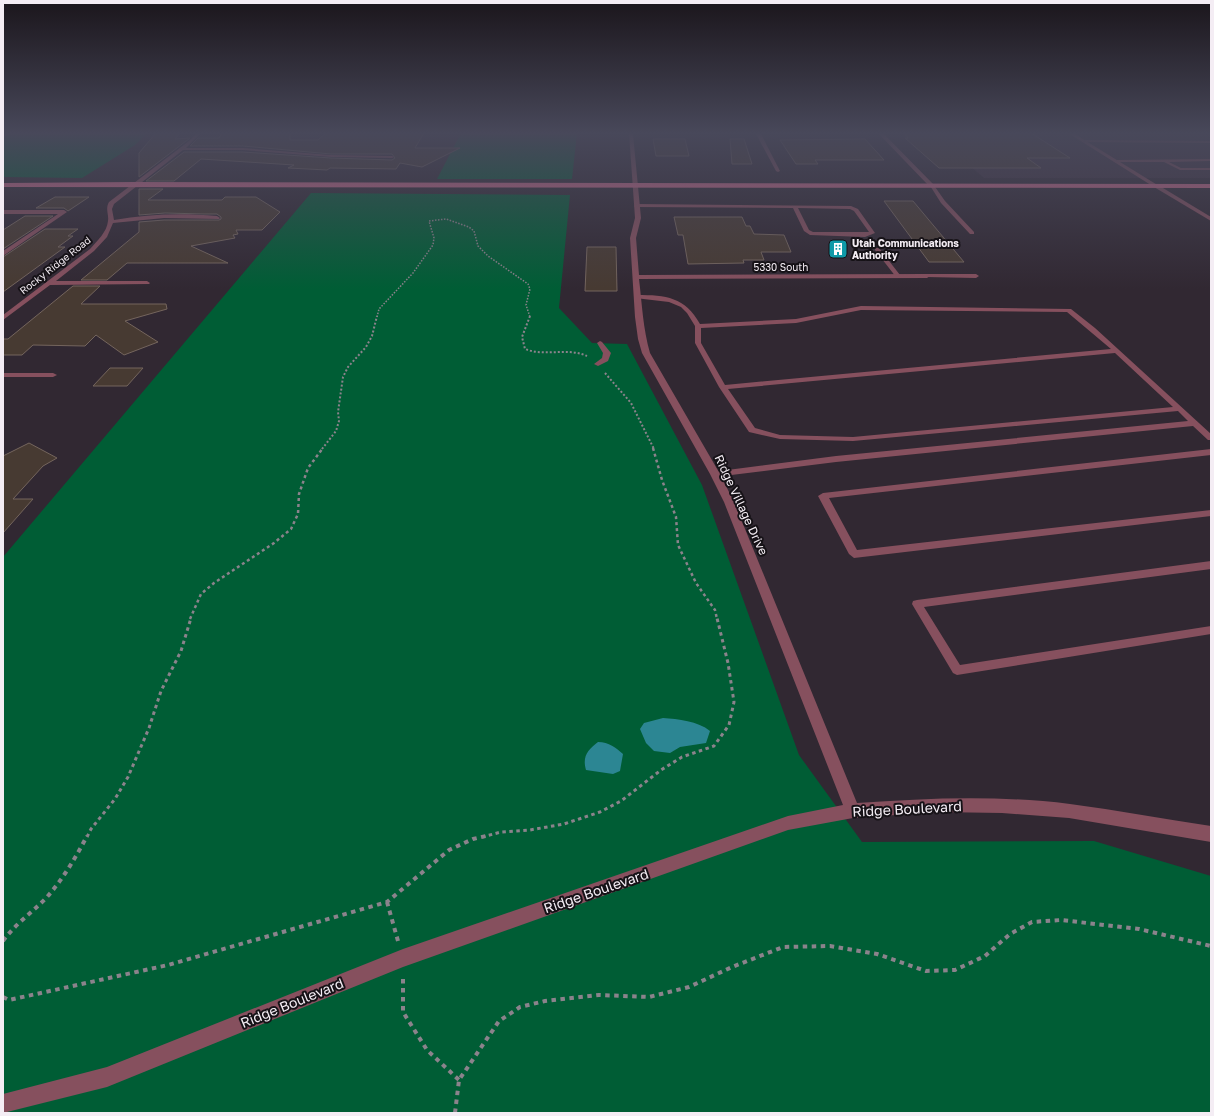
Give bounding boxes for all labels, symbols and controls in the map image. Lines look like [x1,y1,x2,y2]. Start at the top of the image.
street label: Rocky Ridge Road [17,234,93,296]
place label: Utah Communications Authority [852,237,959,261]
building icon: Utah Communications Authority [827,238,849,260]
street label: 5330 South [754,261,808,273]
street label: Ridge Village Drive [712,452,771,557]
street label: Ridge Boulevard [852,797,962,820]
street label: Ridge Boulevard [541,865,651,916]
street label: Ridge Boulevard [238,974,346,1031]

